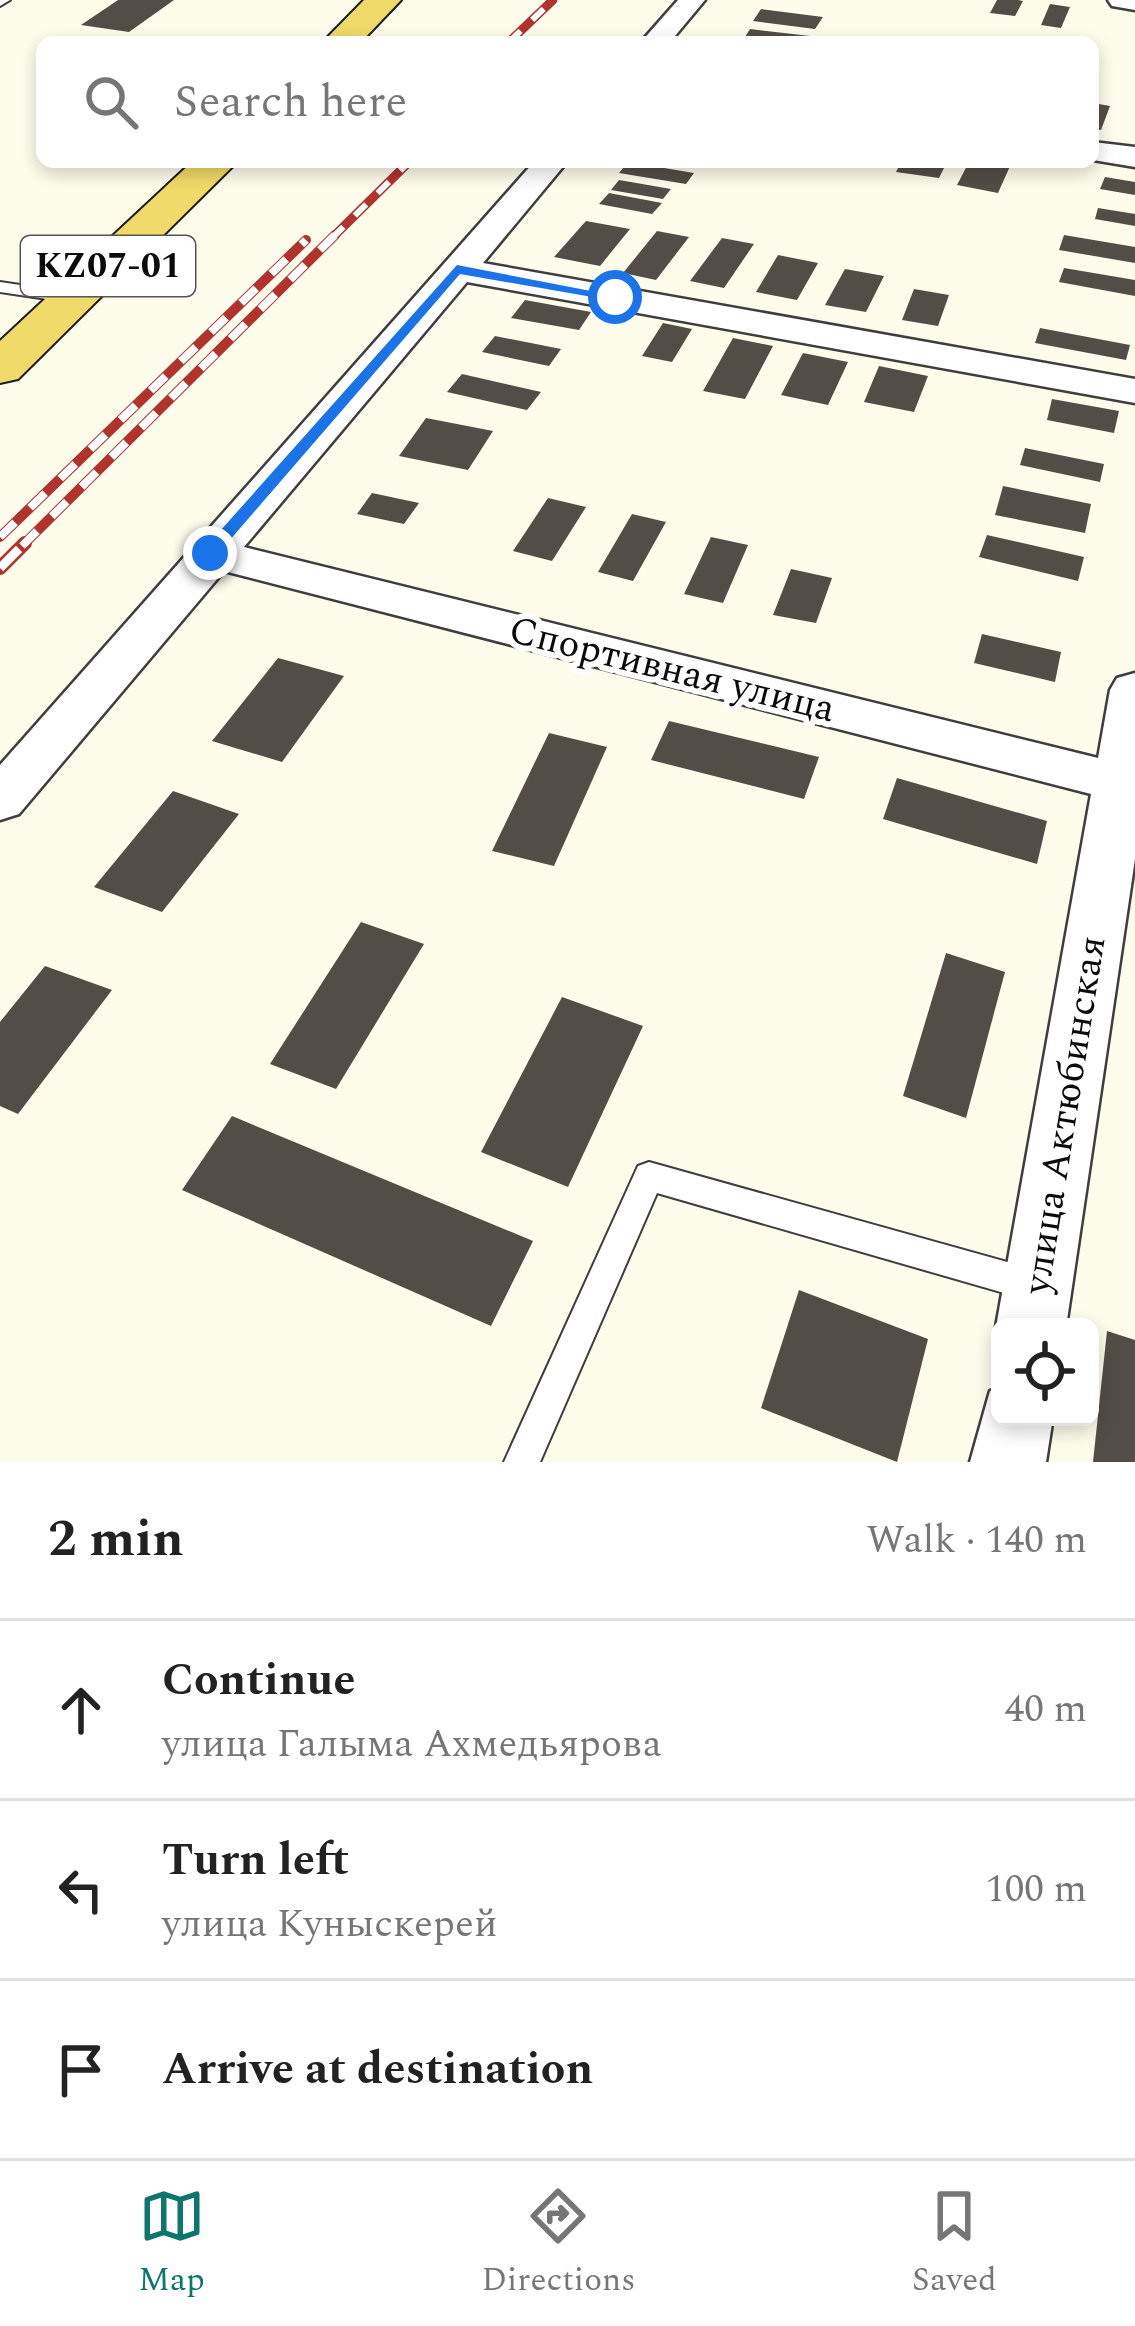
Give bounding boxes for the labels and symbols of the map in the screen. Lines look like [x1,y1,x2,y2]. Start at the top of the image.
road number: KZ07-01 [21,236,195,296]
route start [588,270,642,324]
route end [183,526,237,580]
street label: Спортивная улица [503,601,841,739]
street label: улица Актюбинская [1007,932,1122,1299]

